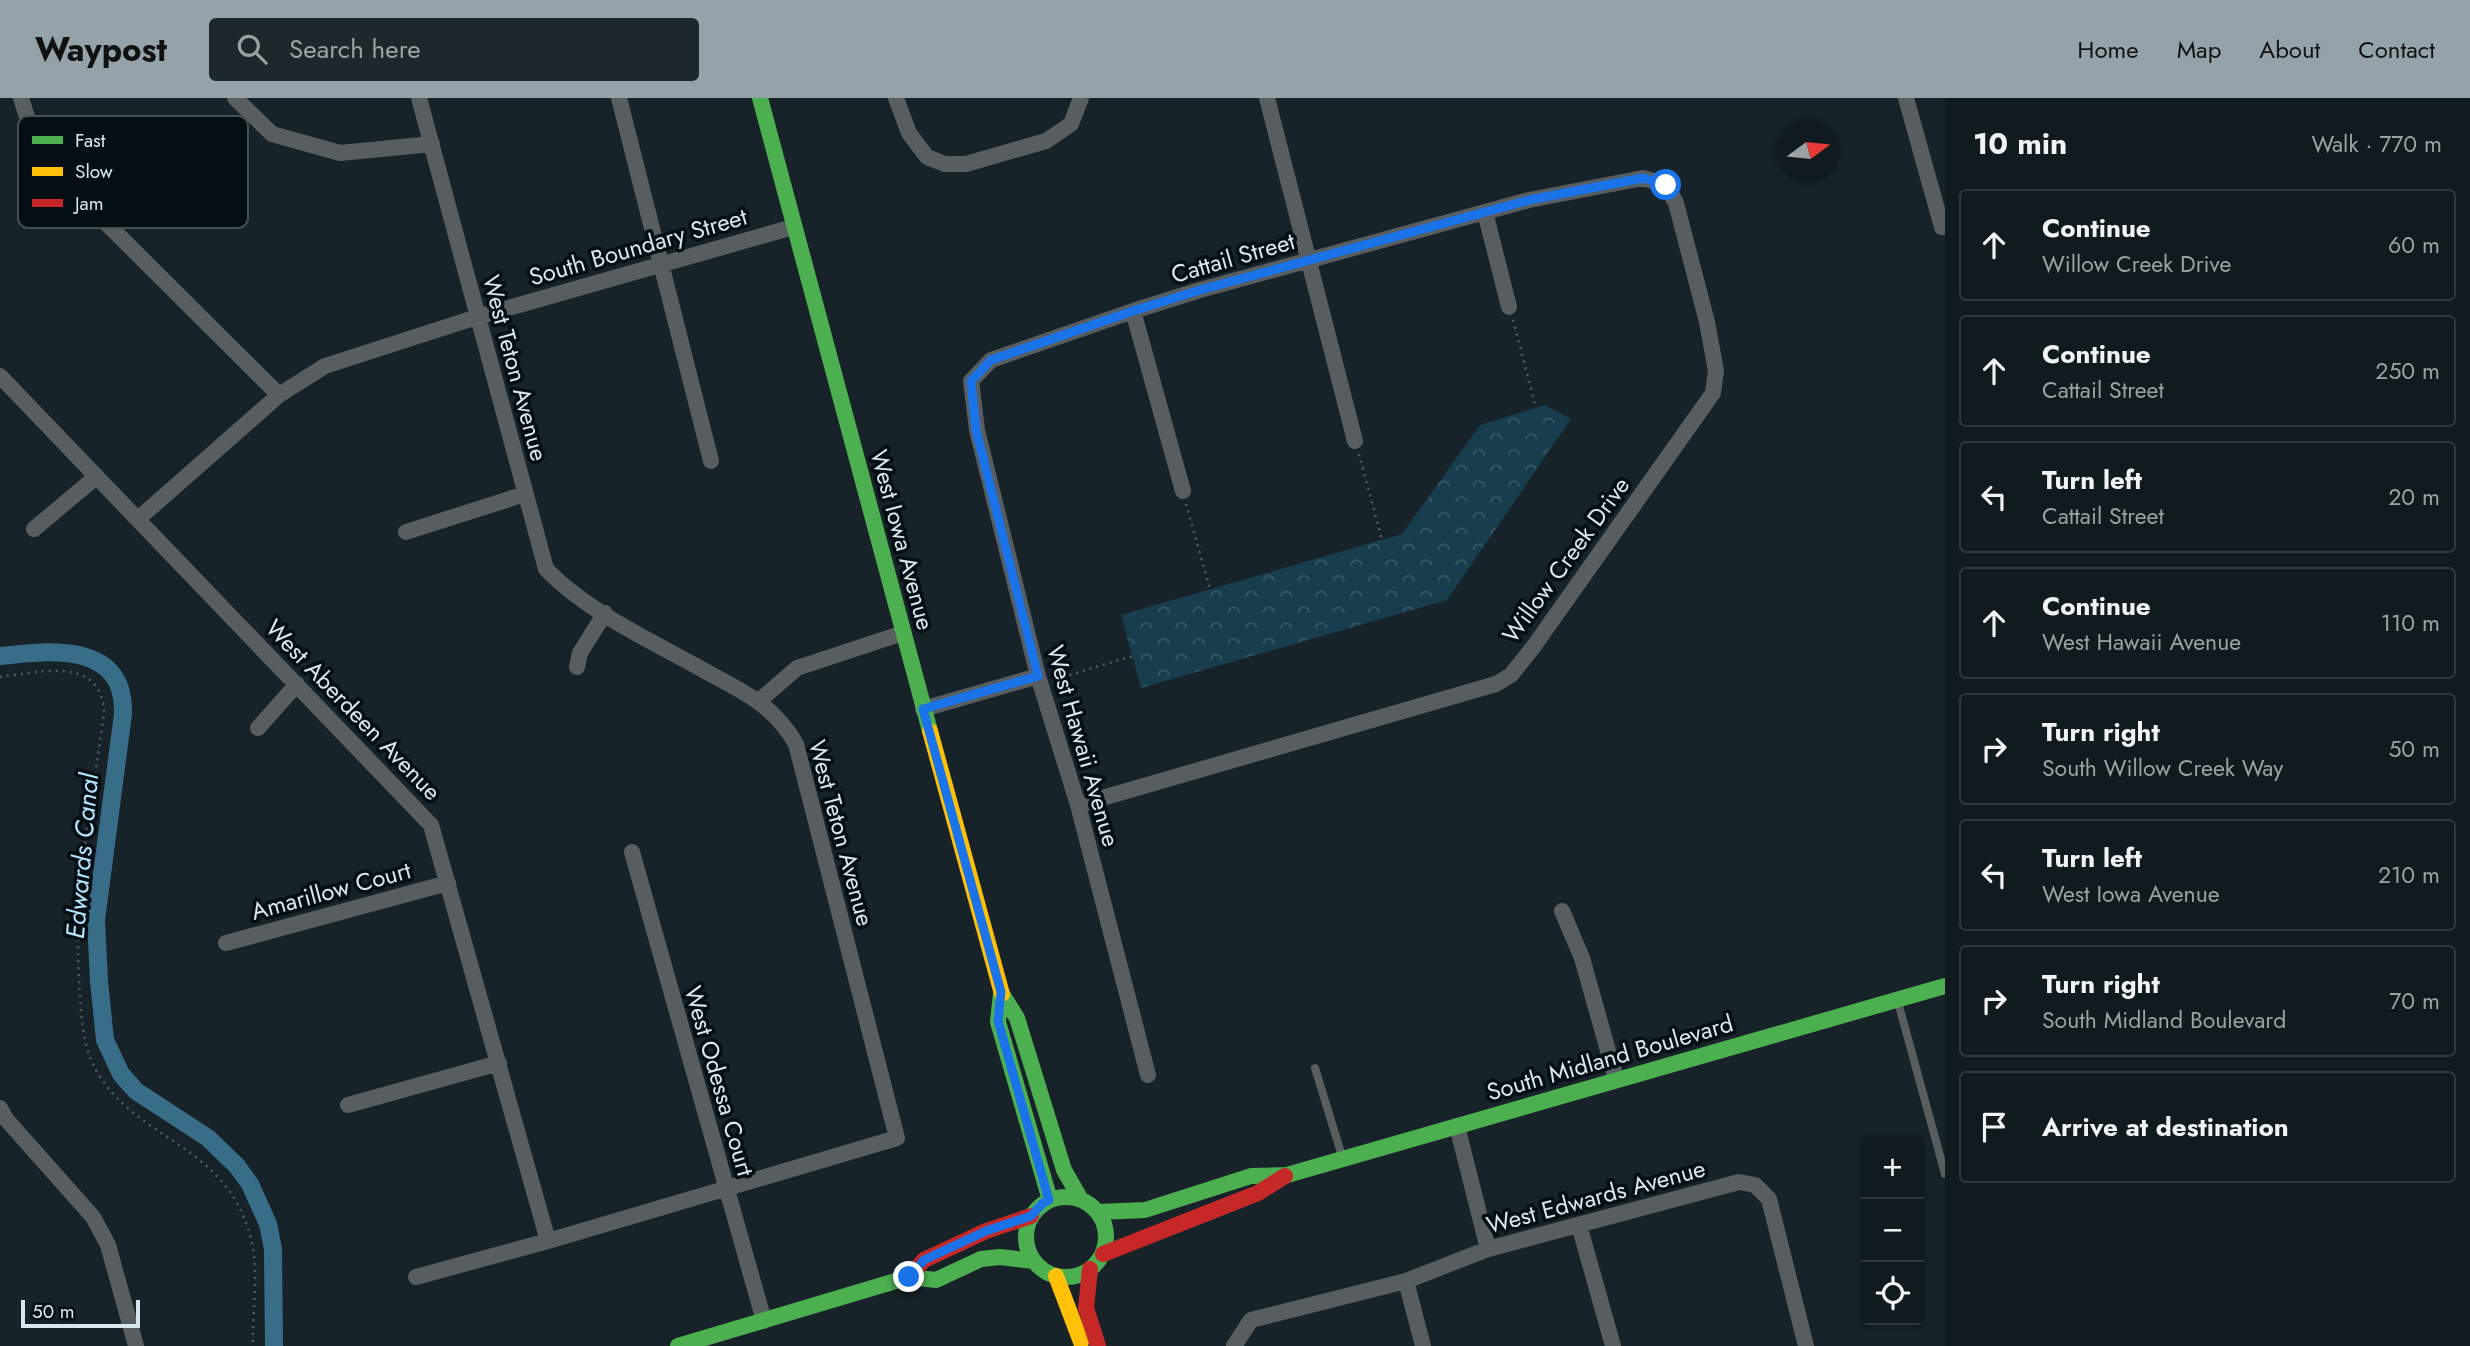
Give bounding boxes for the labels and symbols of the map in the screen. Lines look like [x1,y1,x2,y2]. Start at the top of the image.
legend [18,116,248,228]
north arrow [1777,119,1840,182]
text: Fast [75,127,106,154]
text: Slow [75,158,113,185]
route start [1650,169,1681,200]
text: Jam [72,190,104,217]
street label: South Boundary Street [525,199,751,294]
street label: Cattail Street [1167,223,1299,292]
street label: West Teton Avenue [474,271,557,465]
street label: West Iowa Avenue [862,446,943,634]
street label: Willow Creek Drive [1493,470,1638,650]
street label: West Aberdeen Avenue [257,611,449,808]
street label: West Hawaii Avenue [1038,641,1129,851]
street label: West Teton Avenue [800,736,883,930]
water label: Edwards Canal [56,771,108,940]
street label: Amarillow Court [247,852,415,929]
street label: West Odessa Court [676,982,763,1180]
street label: South Midland Boulevard [1483,1006,1737,1109]
street label: West Edwards Avenue [1483,1150,1709,1243]
route end [893,1261,924,1292]
scale bar [21,1297,140,1329]

